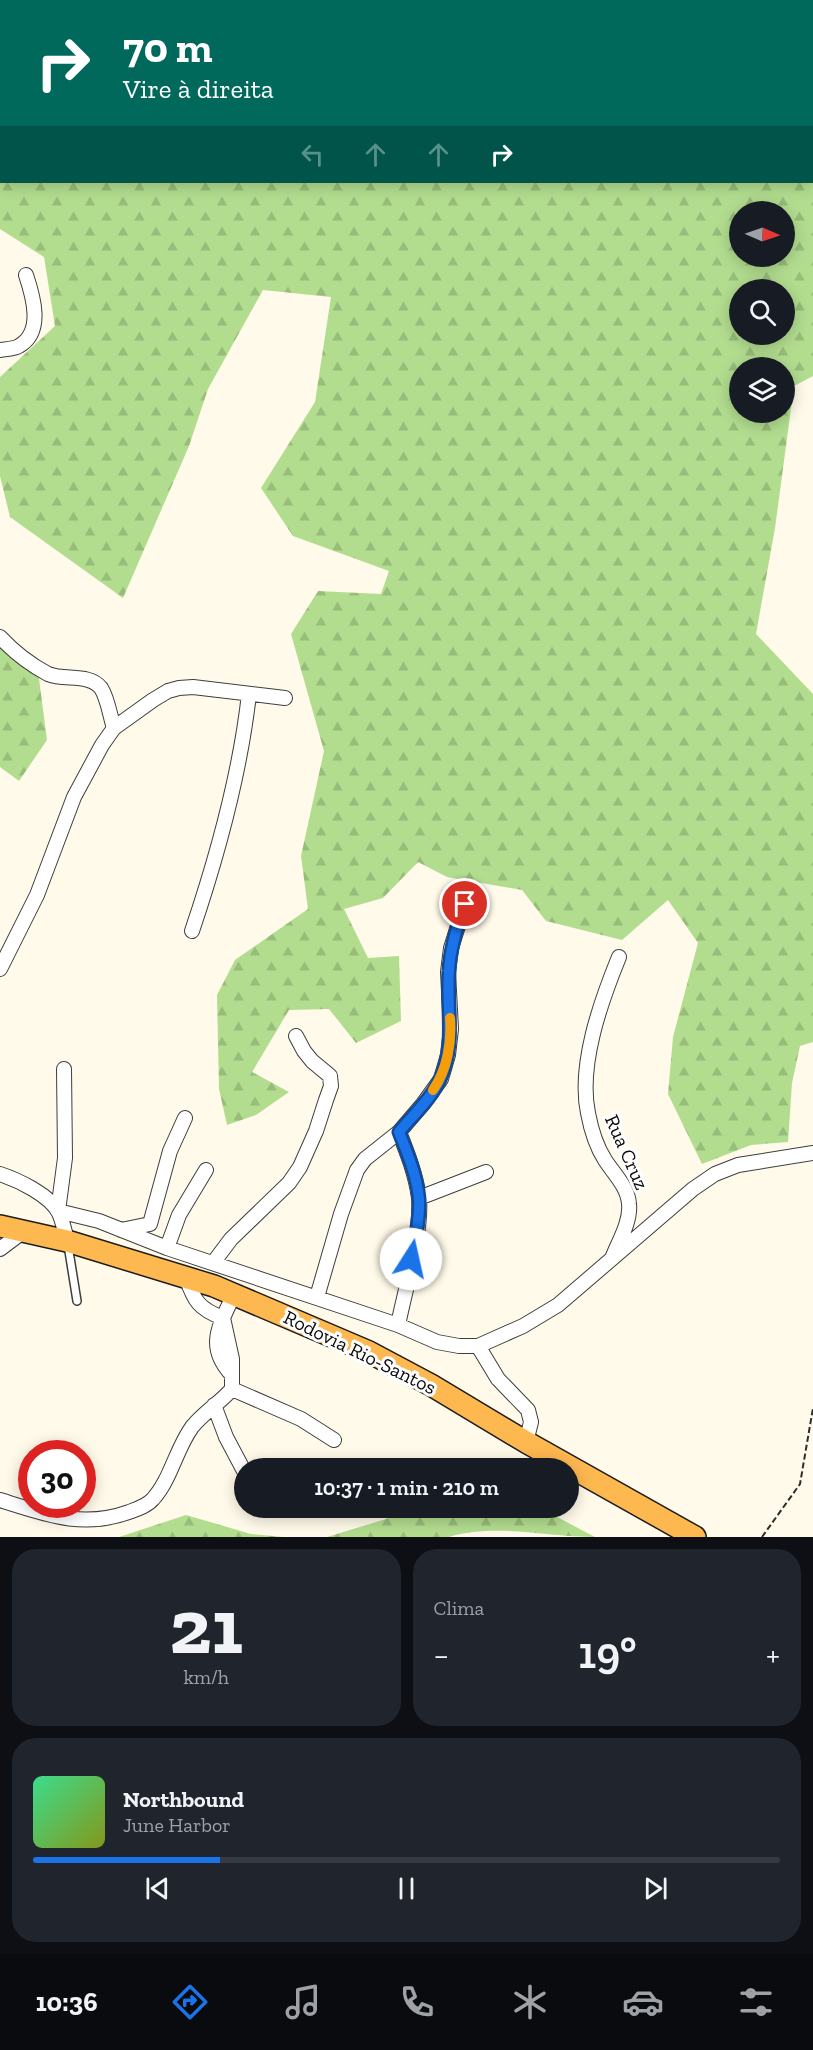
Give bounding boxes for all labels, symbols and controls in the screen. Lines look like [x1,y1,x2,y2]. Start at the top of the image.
text: 70 m [123,22,213,73]
icon: right [24,24,102,102]
text: Vire à direita [123,73,274,105]
icon: left [296,138,329,171]
icon: ahead [359,138,392,171]
icon: ahead [422,138,455,171]
icon: right [485,138,518,171]
north arrow [729,201,795,267]
map controls [729,201,795,423]
button: search [729,279,795,345]
button: layers [729,357,795,423]
pin [439,878,490,929]
icon: arrive [448,887,481,920]
street label: Rua Cruz [600,1111,654,1193]
position arrow [379,1227,443,1291]
street label: Rodovia Rio-Santos [280,1305,440,1399]
speed limit sign: 30 [18,1440,96,1518]
text: 10:37 · 1 min · 210 m [314,1474,499,1501]
text: 21 [170,1579,243,1673]
text: Clima [434,1596,484,1620]
text: 19° [578,1626,637,1680]
text: − [434,1635,449,1674]
text: + [766,1635,780,1674]
text: km/h [183,1665,229,1689]
text: Northbound [123,1786,244,1813]
text: June Harbor [123,1813,231,1837]
icon: previous [141,1872,174,1905]
icon: pause [390,1872,423,1905]
icon: next [639,1872,672,1905]
icon: directions [169,1981,211,2023]
icon: music [282,1981,324,2023]
icon: phone [396,1981,438,2023]
icon: climate [509,1981,551,2023]
icon: car [622,1981,664,2023]
icon: filters [735,1981,777,2023]
text: 10:36 [36,1986,98,2018]

